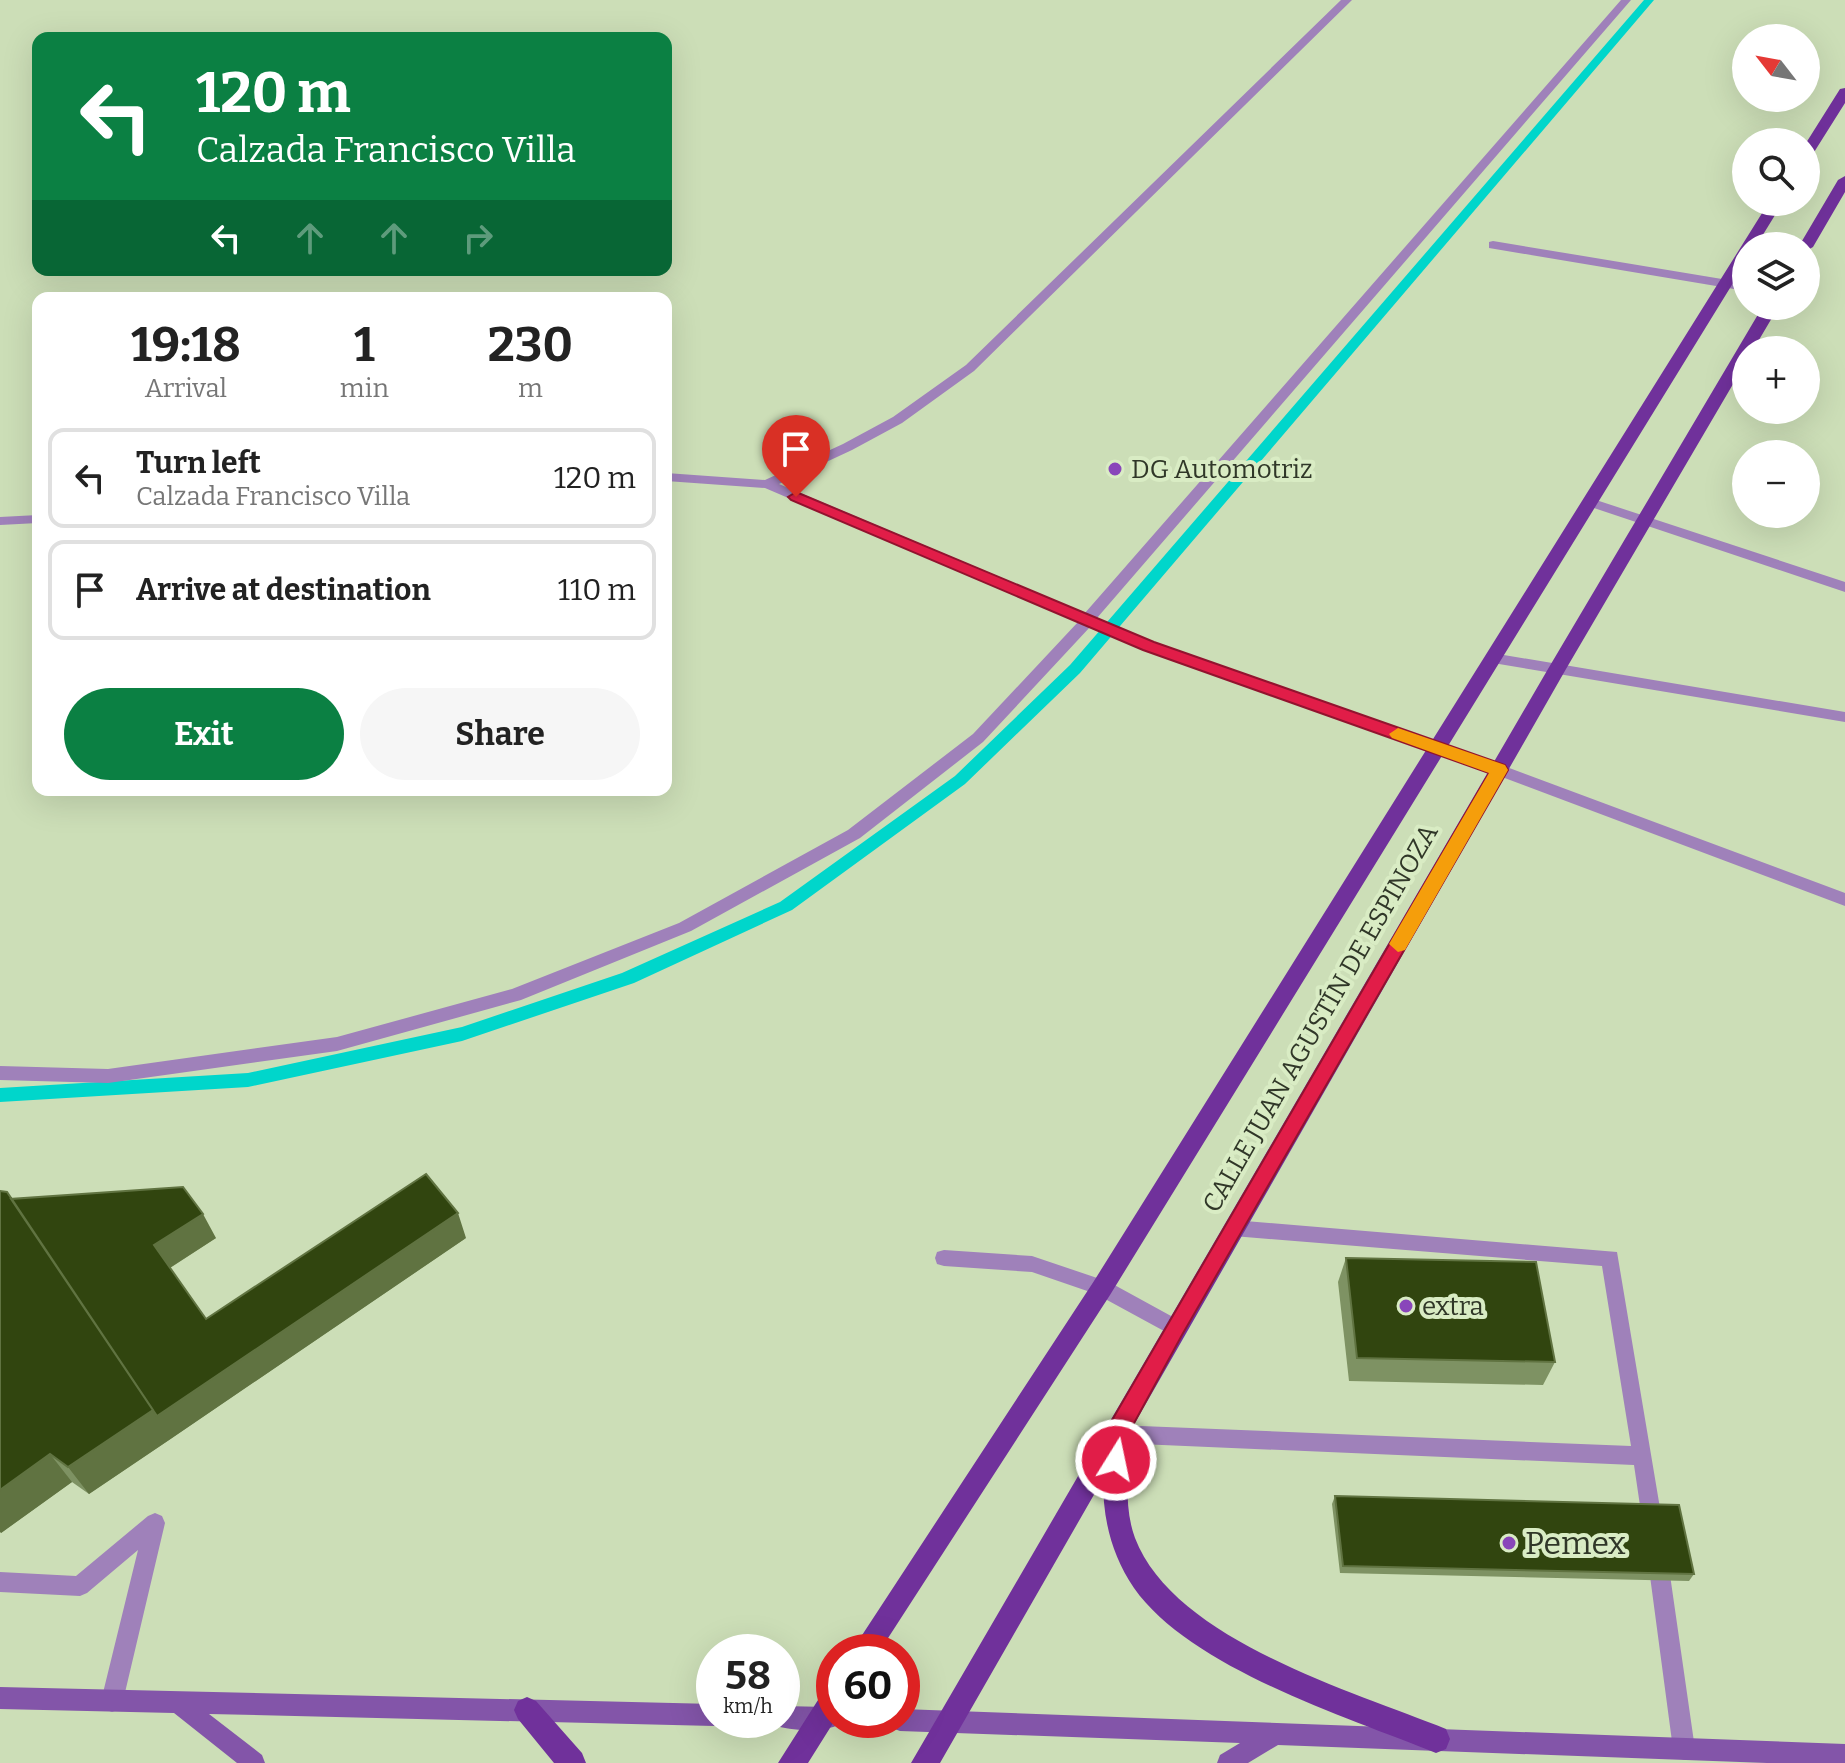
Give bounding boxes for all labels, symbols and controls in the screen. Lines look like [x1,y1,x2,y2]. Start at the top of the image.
north arrow [1732,24,1820,112]
map controls [1732,24,1820,528]
text: 120 m [196,60,351,127]
icon: left [64,64,168,168]
text: Calzada Francisco Villa [196,128,576,172]
button: search [1732,128,1820,216]
icon: left [204,216,248,260]
icon: ahead [288,216,332,260]
icon: ahead [372,216,416,260]
icon: right [456,216,500,260]
button: layers [1732,232,1820,320]
text: 19:18 [131,316,241,374]
text: 1 [354,316,375,374]
text: 230 [488,316,573,374]
button: + [1732,336,1820,424]
text: Arrival [145,373,227,404]
text: min [340,373,389,404]
text: m [518,373,543,404]
pin [762,415,830,497]
icon: arrive [774,427,818,471]
button: − [1732,440,1820,528]
text: Turn left [136,445,261,481]
place label: DG Automotriz [1131,454,1312,485]
icon: left [68,456,112,500]
text: 120 m [554,460,636,496]
marker: DG Automotriz [1106,460,1124,478]
text: Calzada Francisco Villa [136,481,410,512]
icon: arrive [68,568,112,612]
text: Arrive at destination [136,572,431,608]
text: 110 m [558,572,636,608]
button: Exit [64,688,344,780]
button: Share [360,688,640,780]
street label: CALLE JUAN AGUSTÍN DE ESPINOZA [1196,818,1445,1218]
place label: extra [1422,1291,1484,1322]
marker: extra [1397,1297,1415,1315]
position arrow [1074,1418,1158,1502]
place label: Pemex [1525,1524,1626,1562]
marker: Pemex [1500,1534,1518,1552]
speed limit sign: 60 [816,1634,920,1738]
text: 58 [725,1652,771,1700]
text: km/h [723,1694,773,1718]

